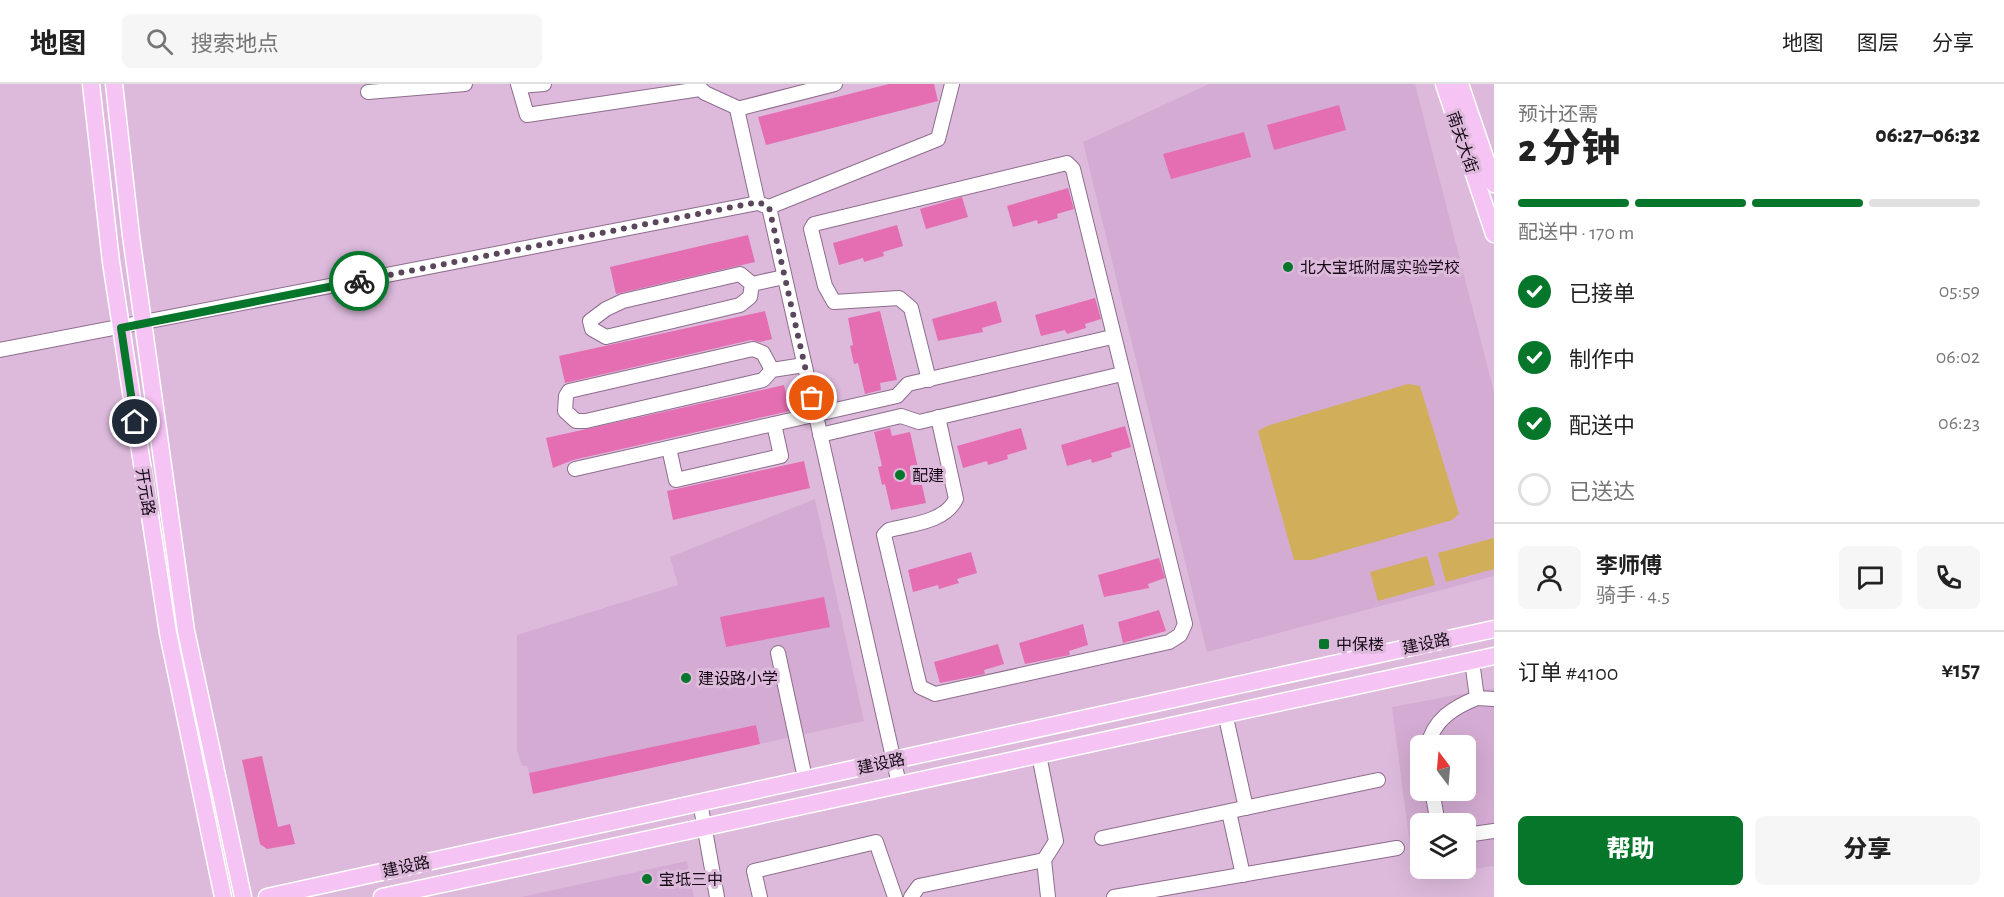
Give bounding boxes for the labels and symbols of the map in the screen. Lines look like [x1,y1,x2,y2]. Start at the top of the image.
street label: 南关大街 [1444,109,1481,175]
courier [329,251,389,311]
place label: 北大宝坻附属实验学校 [1300,259,1460,276]
marker: 北大宝坻附属实验学校 [1281,260,1295,274]
pin [786,372,837,423]
pin [109,396,160,447]
street label: 开元路 [133,467,158,517]
place label: 配建 [912,467,944,484]
marker: 配建 [893,468,907,482]
street label: 建设路 [1401,630,1451,657]
place label: 中保楼 [1336,636,1384,653]
marker: 中保楼 [1317,637,1331,651]
place label: 建设路小学 [698,670,778,687]
marker: 建设路小学 [679,671,693,685]
north arrow [1410,735,1476,801]
street label: 建设路 [856,750,906,777]
street label: 建设路 [381,853,431,880]
place label: 宝坻三中 [659,871,723,888]
marker: 宝坻三中 [640,872,654,886]

